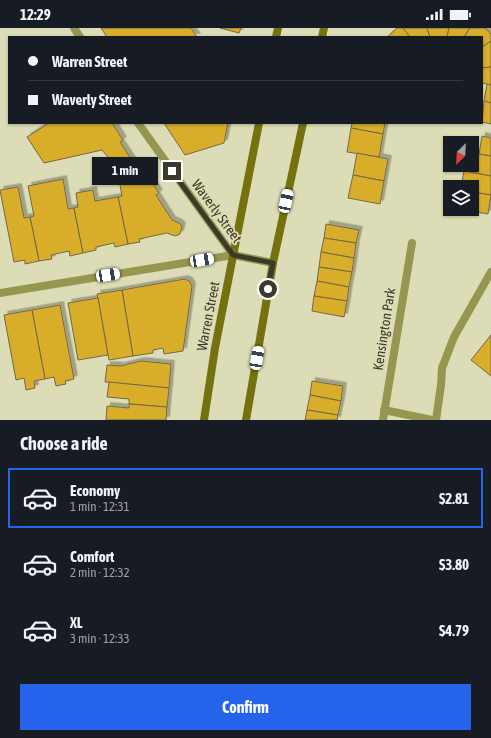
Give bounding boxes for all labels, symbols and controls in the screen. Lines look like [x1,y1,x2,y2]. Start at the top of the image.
text: 12:29 [20,6,51,23]
text: Warren Street [52,53,127,70]
text: Waverly Street [52,91,132,108]
north arrow [443,136,479,172]
map controls [443,136,479,216]
callout: 1 min [92,157,158,185]
route end [163,162,181,180]
text: 1 min [112,163,138,178]
street label: Waverly Street [189,176,245,246]
button: layers [443,180,479,216]
car [278,188,294,214]
car [189,252,215,268]
car [95,267,121,283]
street label: Warren Street [193,280,223,352]
route start [259,280,277,298]
street label: Kensington Park [370,287,398,371]
car [249,345,265,371]
text: Choose a ride [20,433,108,454]
icon: car [22,480,58,516]
text: Economy [70,482,120,499]
text: $2.81 [439,490,469,507]
text: 1 min · 12:31 [70,499,130,514]
icon: car [22,546,58,582]
text: Comfort [70,548,114,565]
text: $3.80 [439,556,469,573]
text: 2 min · 12:32 [70,565,130,580]
icon: car [22,612,58,648]
text: XL [70,614,83,631]
text: $4.79 [439,622,469,639]
text: 3 min · 12:33 [70,631,130,646]
button: Confirm [20,684,471,730]

